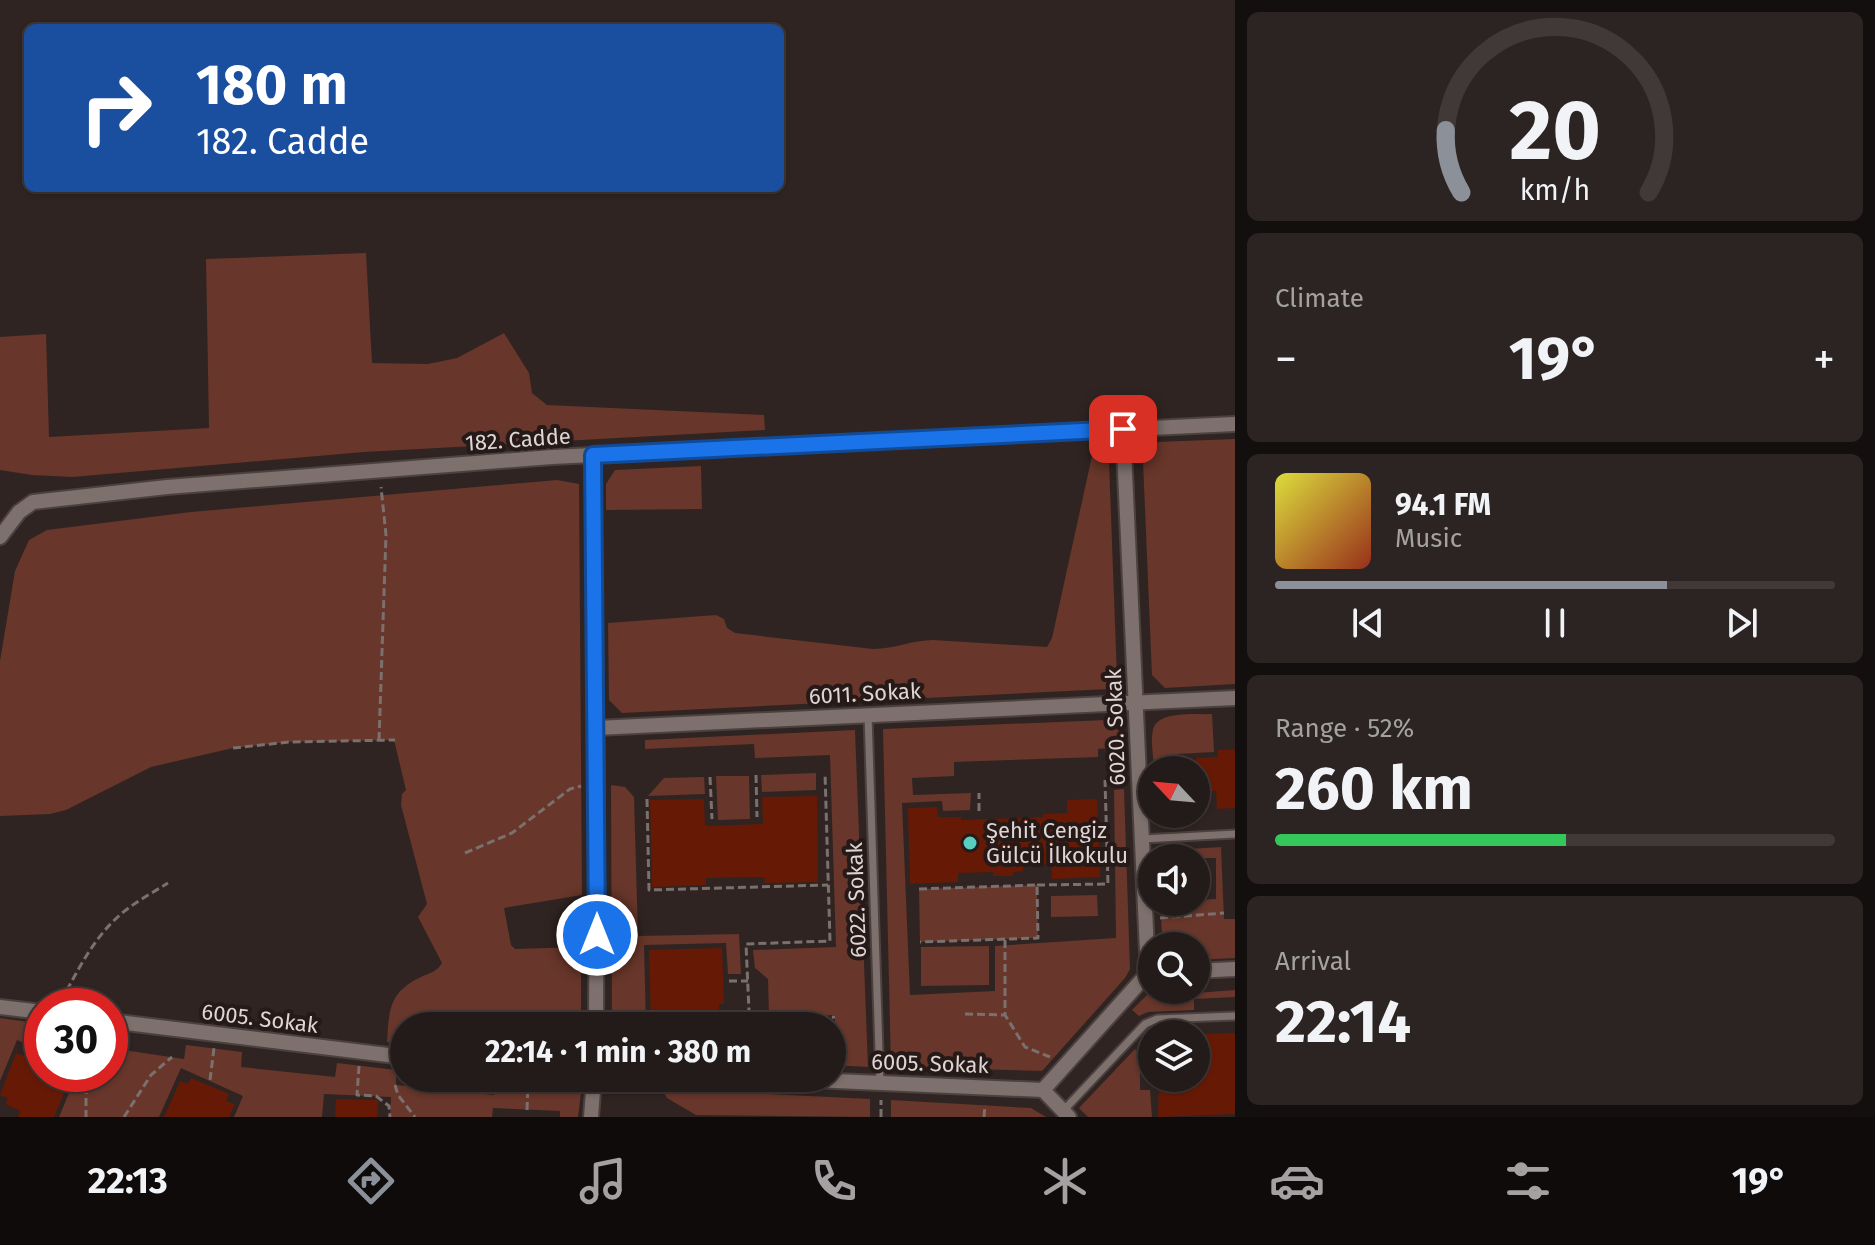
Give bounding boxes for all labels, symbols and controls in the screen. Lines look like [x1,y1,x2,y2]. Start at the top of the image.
text: 180 m [196,52,348,119]
icon: right [64,56,168,160]
text: 20 [1509,80,1601,180]
text: 182. Cadde [196,120,369,164]
text: km/h [1520,173,1590,208]
text: Climate [1275,283,1364,314]
text: 19° [1509,323,1601,395]
text: − [1275,333,1297,386]
text: + [1813,333,1835,386]
pin [1089,395,1157,463]
icon: arrive [1101,407,1145,451]
street label: 182. Cadde [464,422,572,457]
text: 94.1 FM [1395,487,1491,523]
text: Music [1395,523,1462,554]
icon: previous [1346,601,1390,645]
icon: pause [1533,601,1577,645]
icon: next [1720,601,1764,645]
street label: 6020. Sokak [1100,667,1131,786]
street label: 6011. Sokak [808,677,923,710]
text: Range · 52% [1275,713,1414,744]
text: 260 km [1275,753,1473,825]
north arrow [1138,756,1210,828]
map controls [1138,756,1210,1092]
place label: Şehit Cengiz Gülcü İlkokulu [986,817,1128,869]
marker: Şehit Cengiz Gülcü İlkokulu [961,834,979,852]
street label: 6022. Sokak [841,841,872,958]
button: sound [1138,844,1210,916]
position arrow [555,893,639,977]
button: search [1138,932,1210,1004]
text: Arrival [1275,946,1351,977]
text: 22:14 [1275,986,1411,1058]
speed limit sign: 30 [24,988,128,1092]
street label: 6005. Sokak [200,998,321,1039]
button: layers [1138,1020,1210,1092]
text: 22:14 · 1 min · 380 m [485,1034,751,1070]
street label: 6005. Sokak [871,1048,990,1079]
icon: directions [343,1153,399,1209]
icon: music [575,1153,631,1209]
icon: phone [806,1153,862,1209]
icon: climate [1037,1153,1093,1209]
icon: car [1269,1153,1325,1209]
icon: filters [1500,1153,1556,1209]
text: 22:13 [88,1159,168,1203]
text: 19° [1732,1159,1787,1203]

